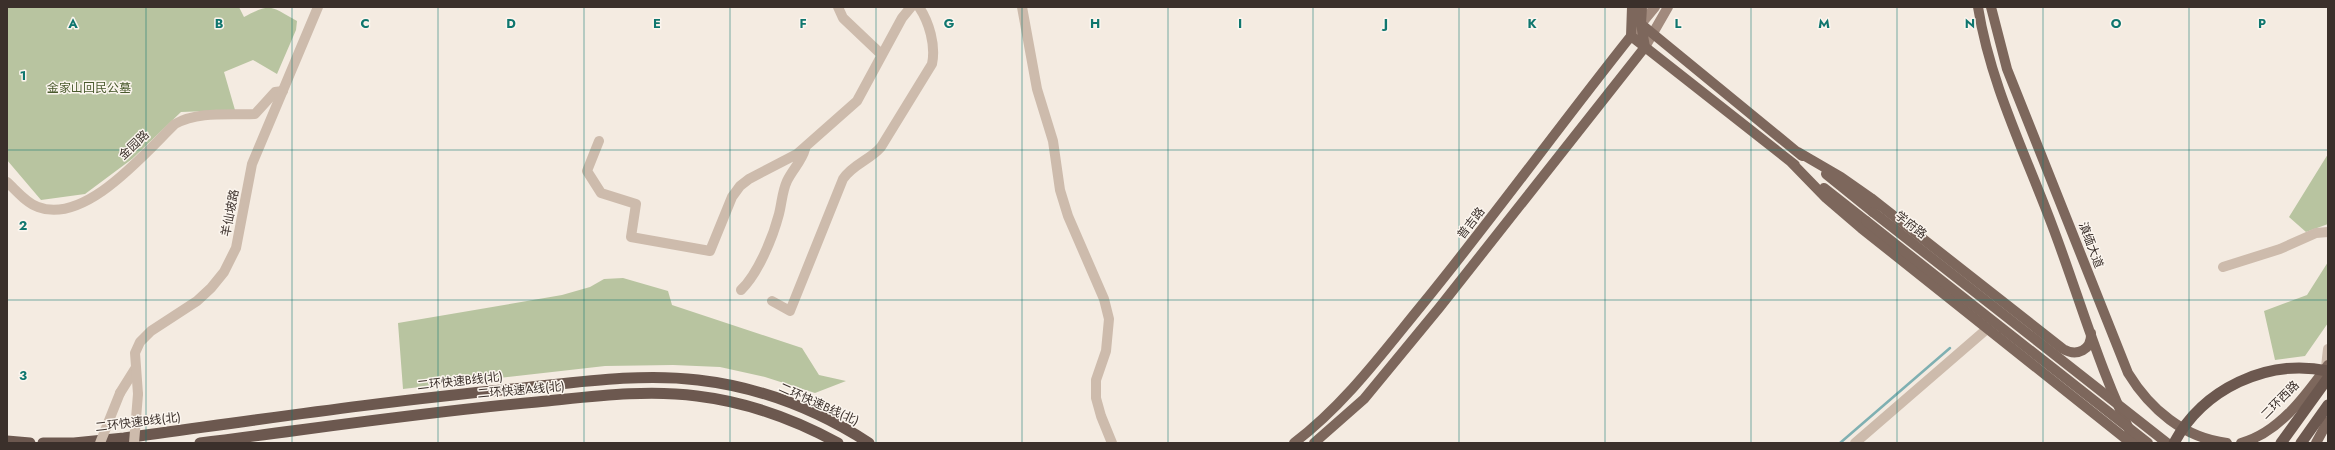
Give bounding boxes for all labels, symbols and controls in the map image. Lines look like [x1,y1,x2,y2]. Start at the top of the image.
text: A [67,14,78,33]
text: B [215,14,224,33]
text: C [360,14,370,33]
text: D [506,14,516,33]
text: E [653,14,661,33]
text: F [799,14,807,33]
text: G [944,14,955,33]
text: H [1090,14,1100,33]
text: I [1238,14,1242,33]
text: J [1381,14,1388,33]
text: K [1527,14,1537,33]
text: L [1675,14,1682,33]
text: M [1818,14,1830,33]
text: N [1965,14,1975,33]
text: O [2111,14,2122,33]
text: P [2258,14,2266,33]
text: 1 [20,66,26,85]
park label: 金家山回民公墓 [47,79,131,97]
street label: 金园路 [115,126,153,164]
street label: 羊仙坡路 [217,188,243,238]
street label: 普吉路 [1453,203,1489,243]
street label: 学府路 [1891,207,1931,243]
text: 2 [19,216,27,235]
street label: 滇缅大道 [2074,219,2108,271]
text: 3 [19,366,27,385]
street label: 二环快速B线(北) [416,368,504,394]
street label: 二环快速A线(北) [477,377,565,403]
street label: 二环西路 [2257,377,2303,423]
street label: 二环快速B线(北) [776,378,862,430]
street label: 二环快速B线(北) [94,408,182,436]

